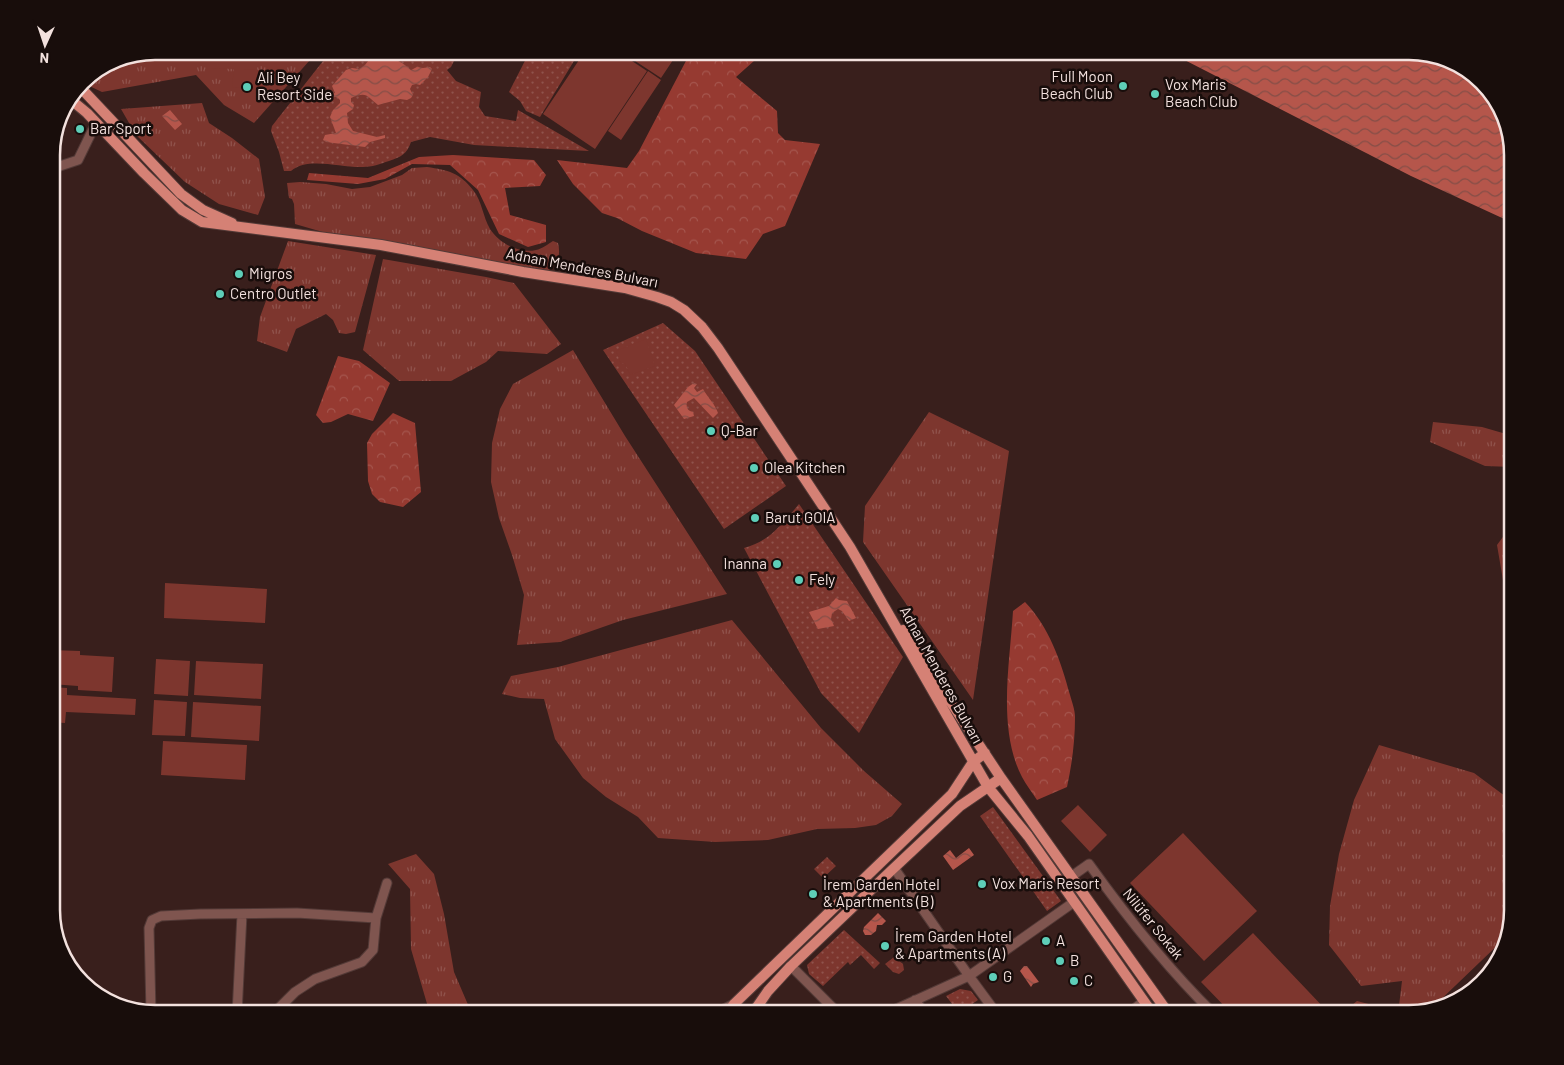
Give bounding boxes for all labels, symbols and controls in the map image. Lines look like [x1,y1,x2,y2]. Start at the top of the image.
north arrow [20,20,70,70]
text: N [39,50,49,67]
place label: Full Moon Beach Club [1040,67,1113,102]
place label: Ali Bey Resort Side [257,68,332,103]
place label: Vox Maris Beach Club [1165,75,1238,110]
marker: Full Moon Beach Club [1117,80,1129,92]
marker: Ali Bey Resort Side [241,81,253,93]
marker: Vox Maris Beach Club [1149,88,1161,100]
place label: Bar Sport [90,119,152,137]
marker: Bar Sport [74,123,86,135]
street label: Adnan Menderes Bulvarı [505,243,660,291]
place label: Migros [249,264,292,282]
marker: Migros [233,268,245,280]
place label: Centro Outlet [230,284,317,302]
marker: Centro Outlet [214,288,226,300]
place label: Q-Bar [721,421,759,439]
marker: Q-Bar [705,425,717,437]
place label: Olea Kitchen [764,458,845,476]
marker: Olea Kitchen [748,462,760,474]
place label: Barut GOIA [765,508,835,526]
marker: Barut GOIA [749,512,761,524]
place label: Inanna [724,554,767,572]
marker: Inanna [771,558,783,570]
place label: Fely [809,570,835,588]
marker: Fely [793,574,805,586]
street label: Adnan Menderes Bulvarı [897,603,987,746]
place label: Vox Maris Resort [992,874,1100,892]
place label: İrem Garden Hotel & Apartments (B) [823,875,940,910]
marker: Vox Maris Resort [976,878,988,890]
street label: Nilüfer Sokak [1120,884,1188,963]
marker: İrem Garden Hotel & Apartments (B) [807,888,819,900]
place label: İrem Garden Hotel & Apartments (A) [895,927,1012,962]
place label: A [1056,931,1065,949]
marker: A [1040,935,1052,947]
marker: İrem Garden Hotel & Apartments (A) [879,940,891,952]
place label: B [1070,951,1079,969]
marker: B [1054,955,1066,967]
place label: G [1003,967,1012,985]
marker: G [987,971,999,983]
place label: C [1084,971,1093,989]
marker: C [1068,975,1080,987]

